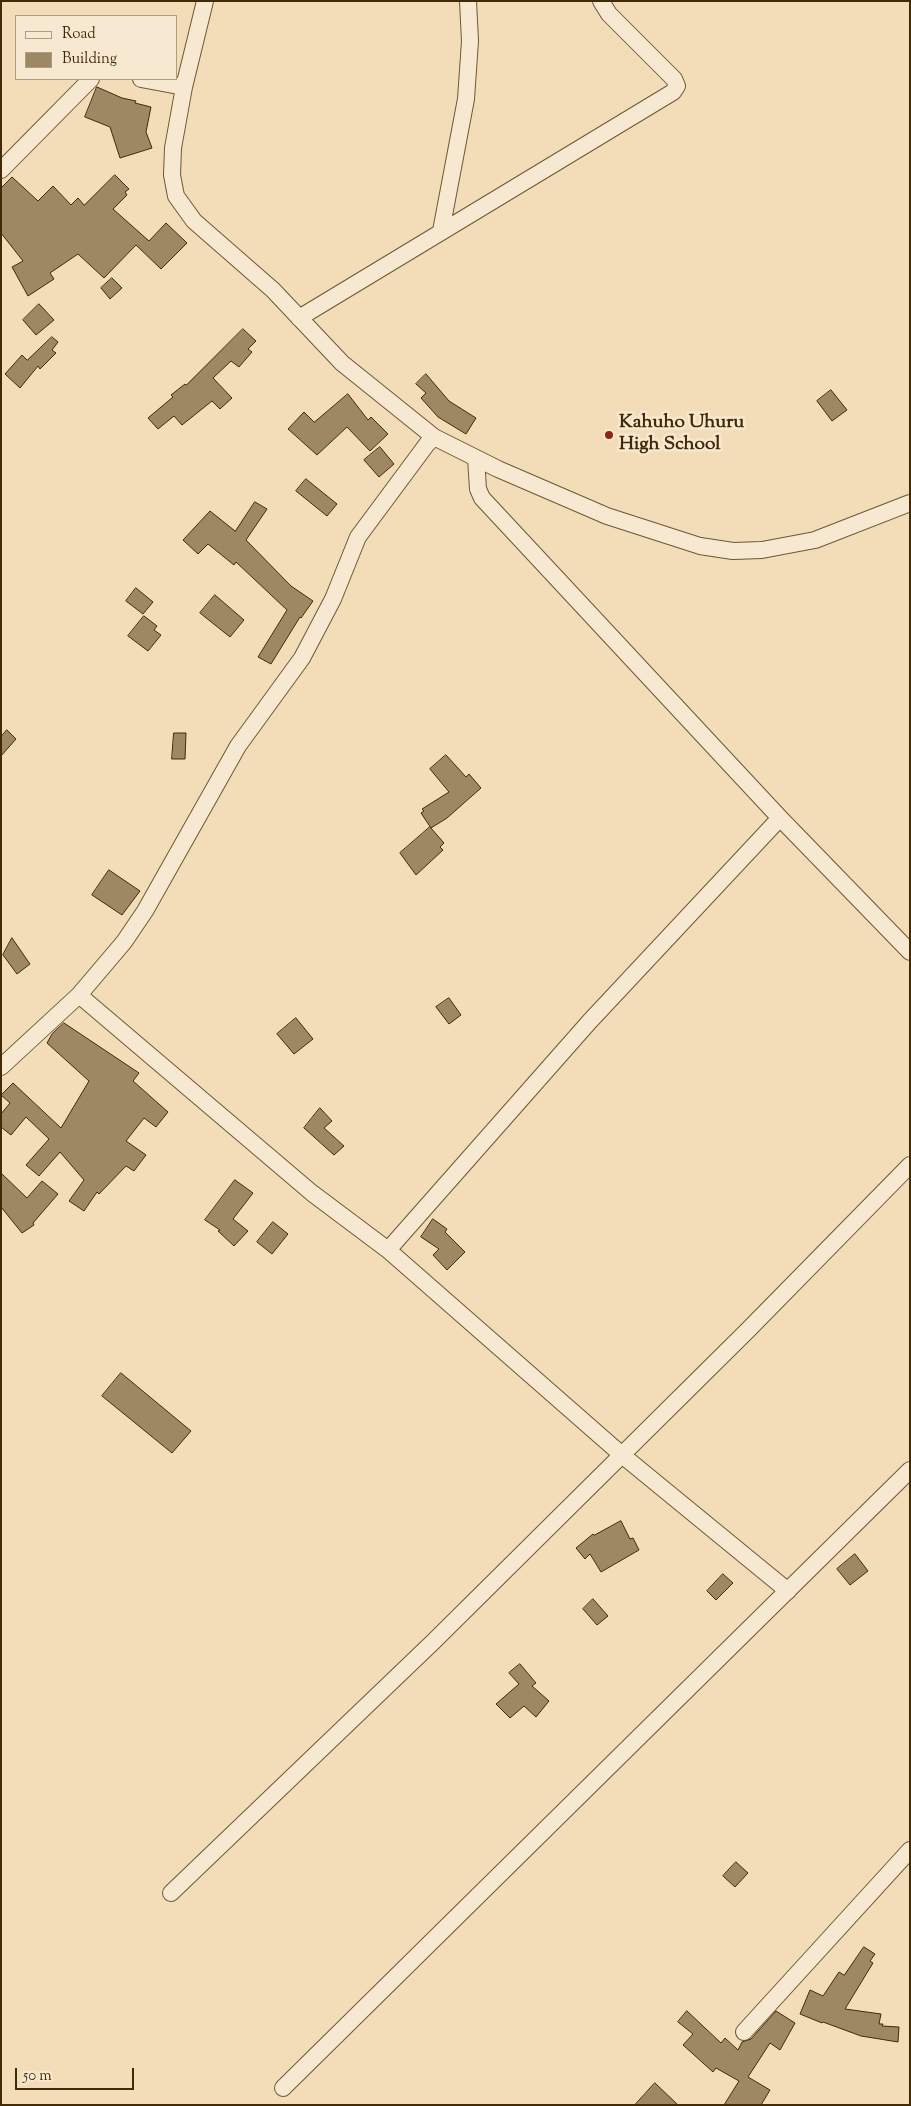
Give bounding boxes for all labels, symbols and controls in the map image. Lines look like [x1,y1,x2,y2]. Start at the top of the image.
legend [15,15,178,80]
text: Road [62,24,96,45]
text: Building [62,49,117,70]
place label: Kahuho Uhuru High School [619,413,744,457]
marker: Kahuho Uhuru High School [603,429,615,441]
scale bar [18,2058,136,2090]
text: 50 m [23,2066,52,2087]

